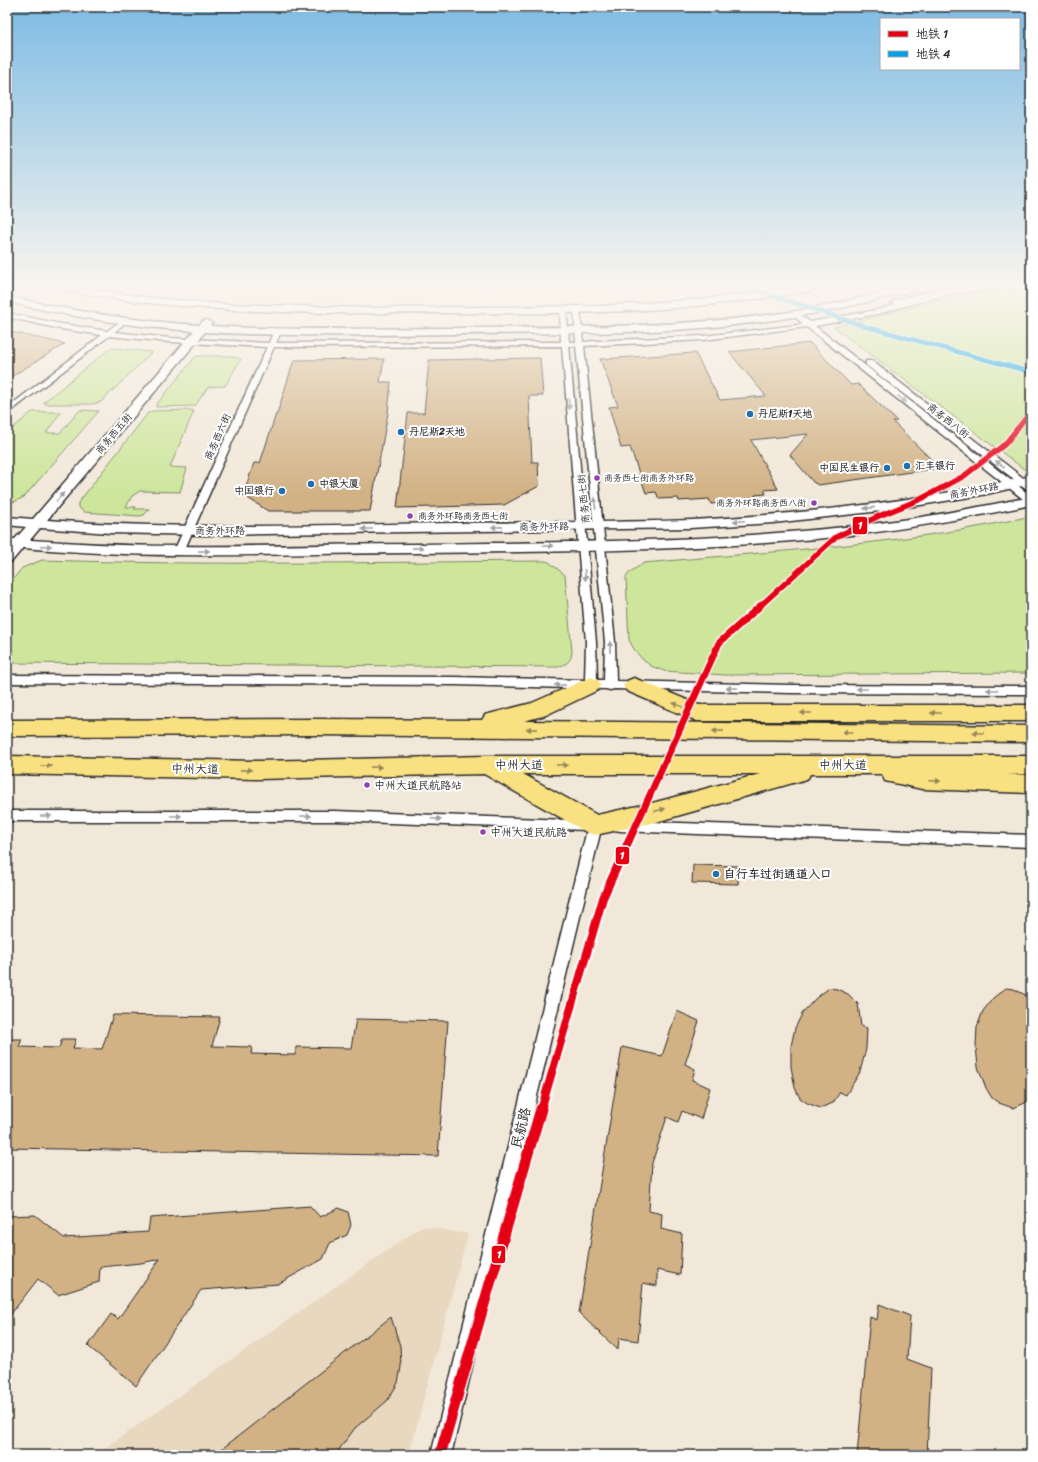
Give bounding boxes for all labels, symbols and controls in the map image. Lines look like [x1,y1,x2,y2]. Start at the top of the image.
legend [880,18,1020,70]
text: 地铁 1 [916,23,948,45]
text: 地铁 4 [916,43,951,65]
one-way arrow [896,394,907,403]
one-way arrow [566,398,573,410]
street label: 商务西八街 [923,399,973,443]
place label: 丹尼斯1天地 [758,405,812,423]
street label: 商务西五街 [91,409,137,459]
marker: 丹尼斯1天地 [745,409,755,419]
street label: 商务西六街 [200,411,236,463]
place label: 丹尼斯2天地 [409,423,465,441]
marker: 丹尼斯2天地 [396,427,406,437]
place label: 汇丰银行 [915,457,955,475]
place label: 中国民生银行 [819,459,879,477]
one-way arrow [995,460,1006,469]
marker: 汇丰银行 [902,461,912,471]
marker: 中国民生银行 [882,463,892,473]
place label: 商务西七街商务外环路 [604,470,694,486]
street label: 商务西七街 [572,473,596,525]
marker: 商务西七街商务外环路 [592,473,602,483]
place label: 中银大厦 [319,475,359,493]
street label: 商务外环路 [948,477,1000,505]
marker: 中银大厦 [306,479,316,489]
place label: 中国银行 [234,482,274,500]
marker: 中国银行 [277,486,287,496]
one-way arrow [55,492,65,502]
place label: 商务外环路商务西八街 [716,495,806,511]
one-way arrow [592,497,598,509]
marker: 商务外环路商务西八街 [809,498,819,508]
one-way arrow [863,505,875,512]
place label: 商务外环路商务西七街 [418,508,508,524]
marker: 商务外环路商务西七街 [405,511,415,521]
line badge: 1 [852,516,868,535]
text: 1 [858,516,863,535]
street label: 商务外环路 [519,518,569,536]
one-way arrow [733,518,745,525]
street label: 商务外环路 [195,522,245,540]
one-way arrow [491,524,503,531]
one-way arrow [360,526,373,532]
one-way arrow [40,542,52,549]
one-way arrow [542,543,554,550]
one-way arrow [412,545,425,551]
one-way arrow [198,548,211,554]
one-way arrow [582,569,589,581]
one-way arrow [607,640,613,653]
one-way arrow [553,682,566,688]
one-way arrow [725,685,738,691]
one-way arrow [855,686,868,692]
one-way arrow [985,687,998,693]
one-way arrow [671,701,683,707]
one-way arrow [799,710,812,716]
one-way arrow [929,710,942,716]
one-way arrow [525,726,538,732]
one-way arrow [711,728,724,734]
one-way arrow [841,729,854,735]
one-way arrow [971,730,984,736]
street label: 中州大道 [495,754,543,776]
street label: 中州大道 [819,754,867,776]
street label: 中州大道 [171,758,219,780]
one-way arrow [556,762,569,768]
one-way arrow [40,763,53,769]
one-way arrow [370,764,383,770]
one-way arrow [240,766,252,773]
place label: 中州大道民航路站 [374,776,462,795]
one-way arrow [929,777,941,784]
marker: 中州大道民航路站 [362,780,372,790]
one-way arrow [654,807,666,813]
one-way arrow [40,813,53,819]
one-way arrow [170,813,183,819]
one-way arrow [300,813,313,819]
one-way arrow [430,816,443,822]
place label: 中州大道民航路 [490,823,567,842]
marker: 中州大道民航路 [478,827,488,837]
line badge: 1 [615,846,630,865]
text: 1 [620,846,625,865]
place label: 自行车过街通道入口 [724,863,832,885]
marker: 自行车过街通道入口 [711,869,721,879]
street label: 民航路 [504,1105,538,1151]
line badge: 1 [491,1245,506,1264]
text: 1 [497,1245,502,1264]

